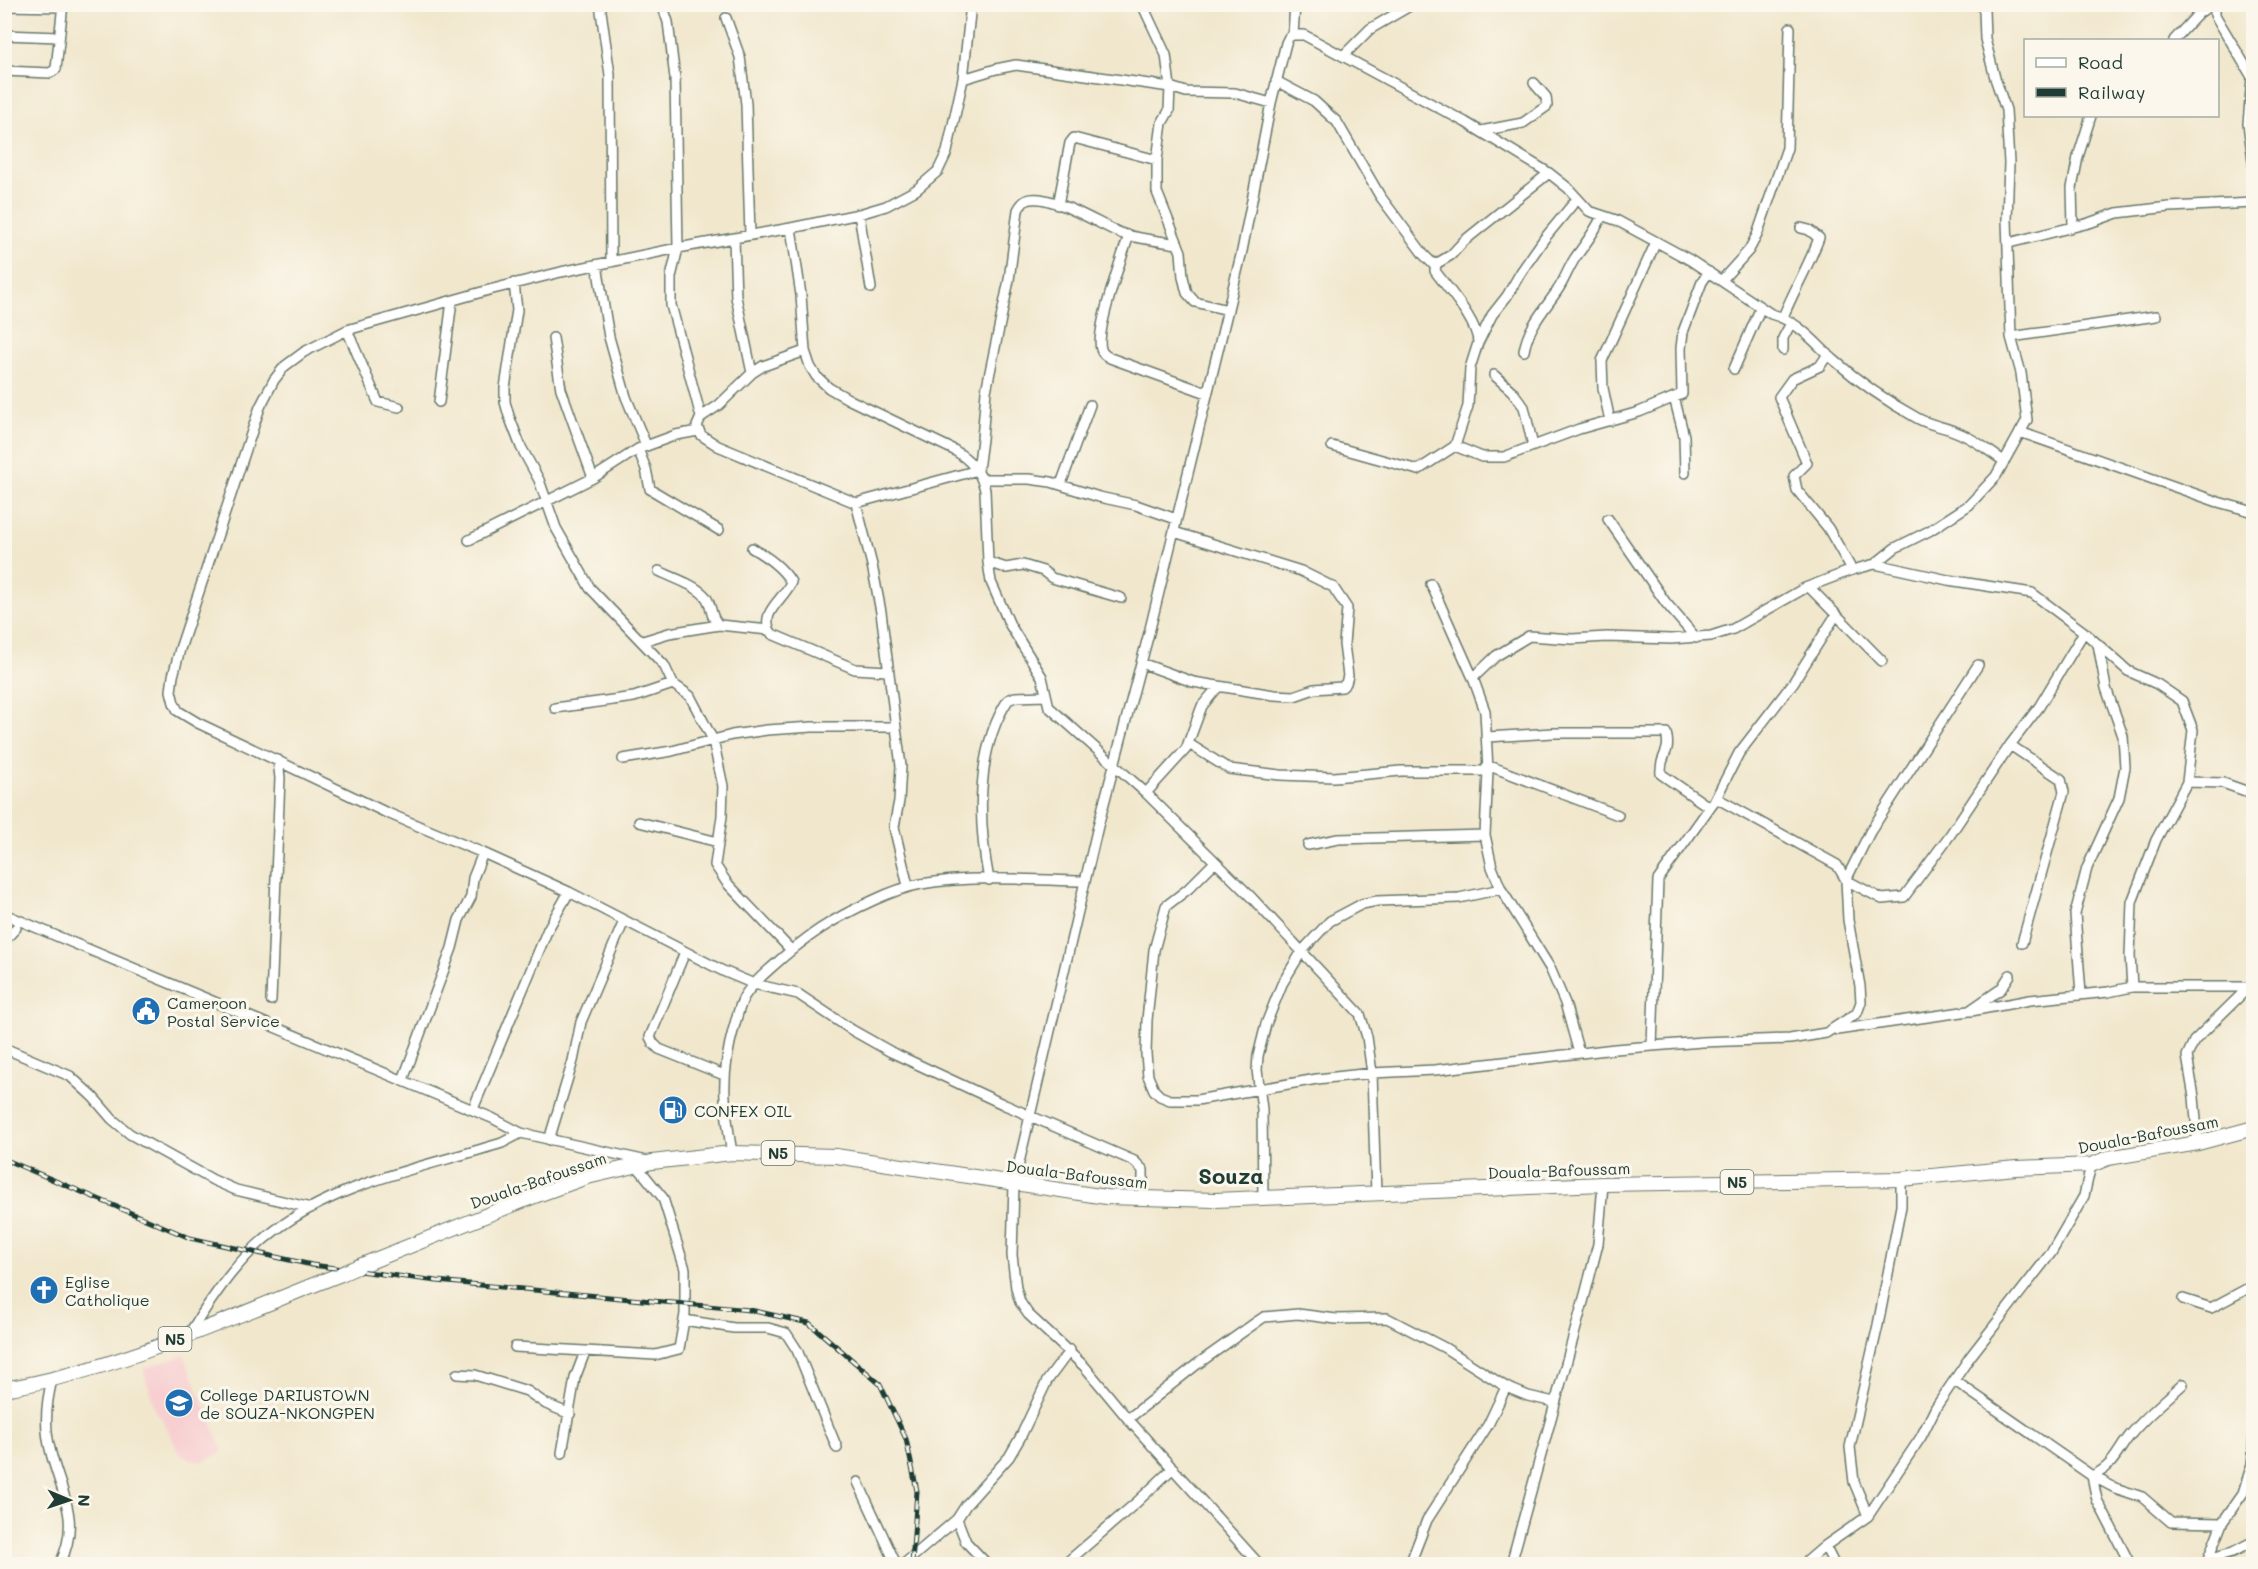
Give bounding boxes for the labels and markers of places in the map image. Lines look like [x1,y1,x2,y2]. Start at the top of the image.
place label: Cameroon Postal Service [167,992,280,1031]
public building icon: Cameroon Postal Service [130,995,162,1027]
fuel station icon: CONFEX OIL [657,1094,689,1126]
place label: CONFEX OIL [694,1100,792,1121]
place label: Eglise Catholique [65,1271,150,1310]
church icon: Eglise Catholique [28,1274,60,1306]
place label: College DARIUSTOWN de SOUZA-NKONGPEN [200,1384,375,1423]
school or university icon: College DARIUSTOWN de SOUZA-NKONGPEN [163,1387,195,1419]

